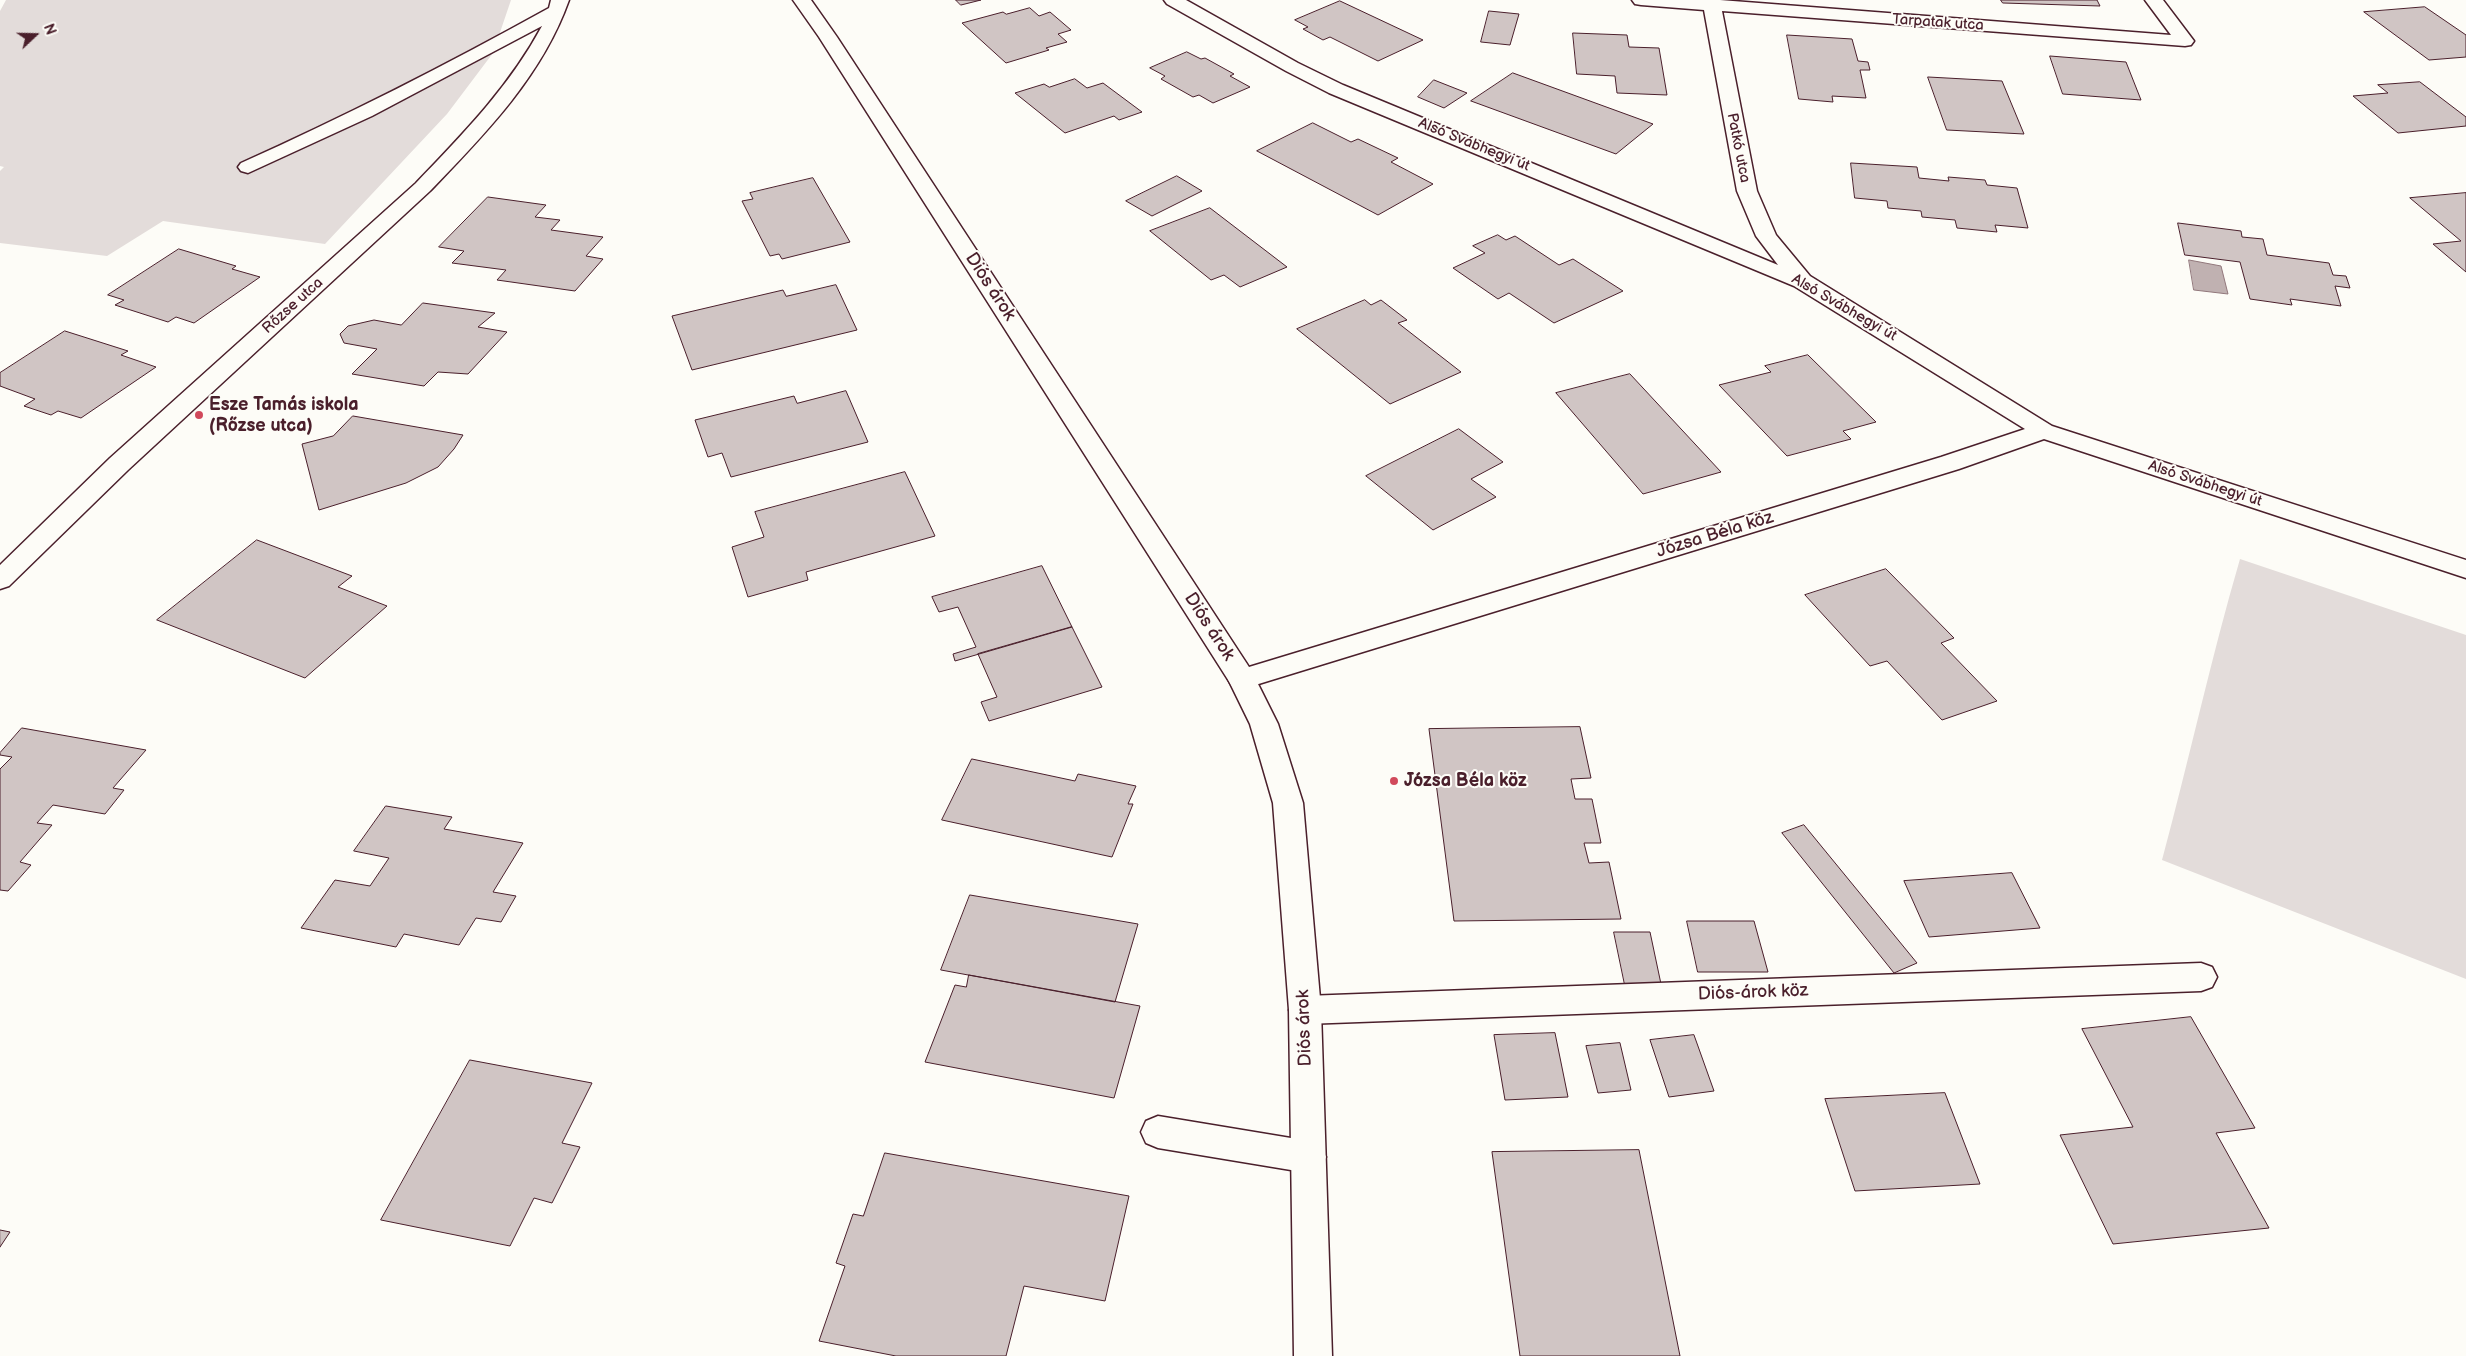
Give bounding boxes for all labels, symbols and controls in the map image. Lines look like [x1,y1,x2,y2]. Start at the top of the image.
north arrow [10,10,60,60]
street label: Tarpatak utca [1892,11,1984,35]
text: N [40,21,59,37]
street label: Patkó utca [1722,112,1754,184]
street label: Alsó Svábhegyi út [1416,114,1532,176]
street label: Diós árok [960,249,1020,325]
street label: Alsó Svábhegyi út [1788,271,1900,345]
street label: Rőzse utca [259,274,327,338]
place label: Esze Tamás iskola (Rőzse utca) [209,394,359,436]
marker: Esze Tamás iskola (Rőzse utca) [193,409,205,421]
street label: Alsó Svábhegyi út [2146,457,2264,511]
street label: Józsa Béla köz [1654,507,1776,563]
street label: Diós árok [1179,589,1239,665]
place label: Józsa Béla köz [1404,770,1527,792]
marker: Józsa Béla köz [1388,775,1400,787]
street label: Diós-árok köz [1697,980,1809,1006]
street label: Diós árok [1293,989,1317,1067]

